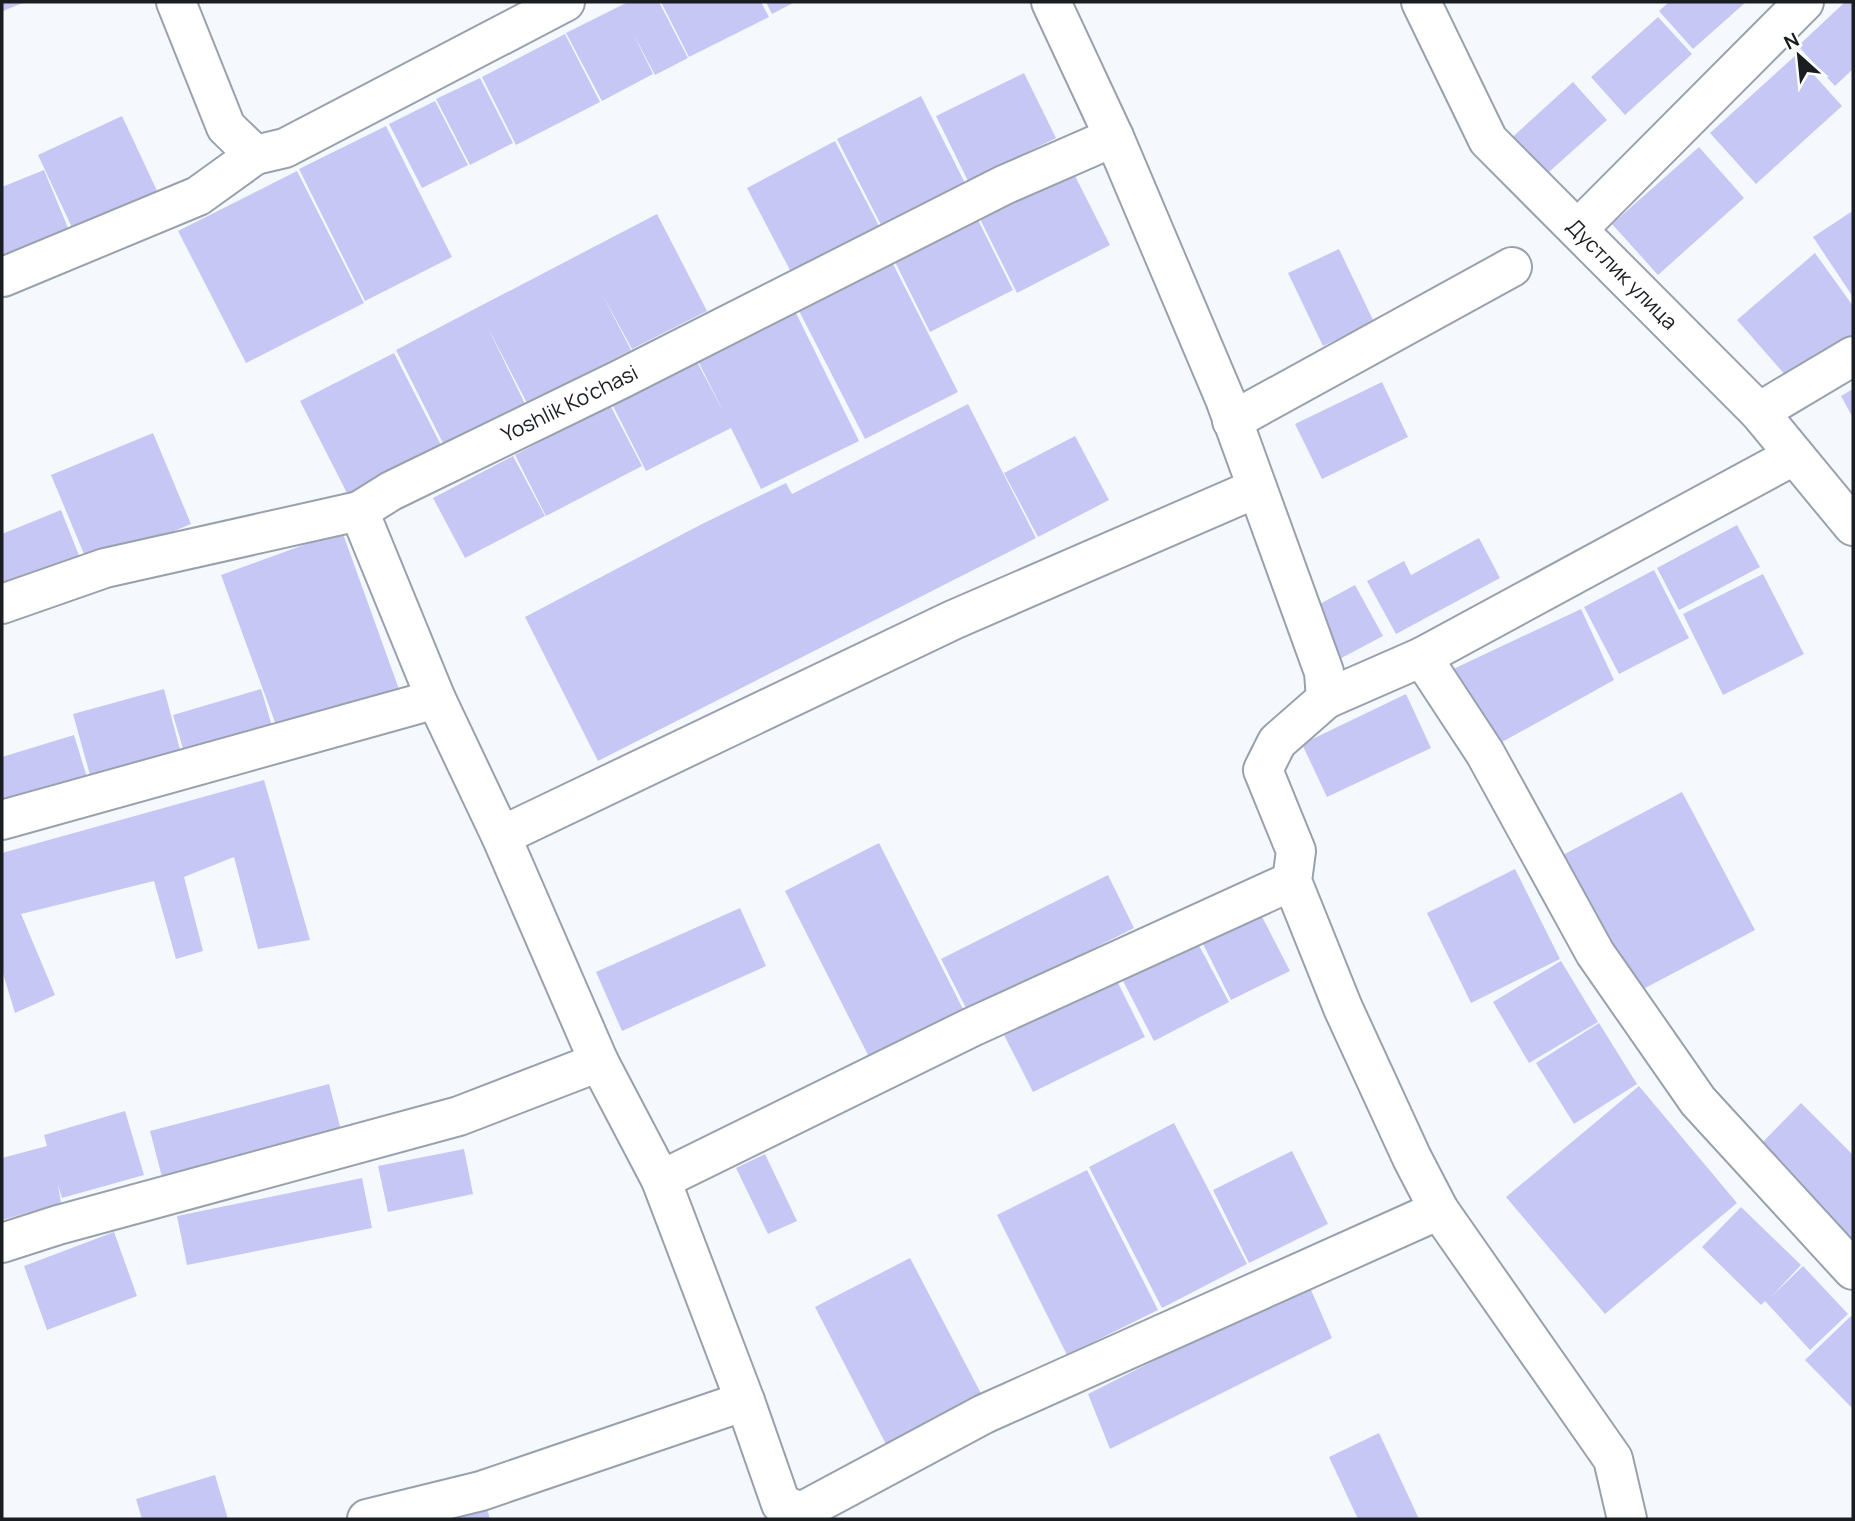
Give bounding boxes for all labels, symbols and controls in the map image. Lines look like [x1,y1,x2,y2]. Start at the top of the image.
north arrow [1764,21,1834,91]
text: N [1779,26,1803,56]
street label: Дустлик улица [1561,212,1684,335]
street label: Yoshlik Ko'chasi [496,358,642,448]

